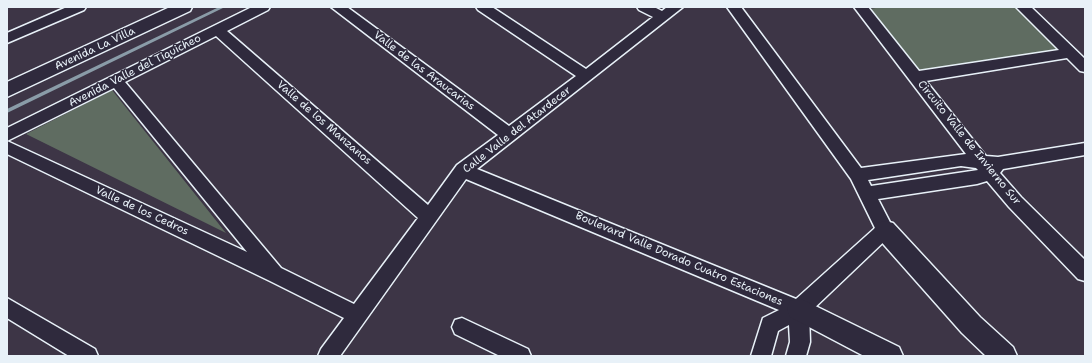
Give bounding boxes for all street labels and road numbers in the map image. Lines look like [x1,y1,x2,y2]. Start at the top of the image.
street label: Avenida La Villa [53,25,137,73]
street label: Valle de las Araucarias [371,29,477,113]
street label: Avenida Valle del Tiquicheo [67,32,203,110]
street label: Valle de los Manzanos [274,78,374,168]
street label: Circuito Valle de Invierno Sur [915,78,1023,208]
street label: Calle Valle del Atardecer [460,84,574,176]
street label: Valle de los Cedros [93,184,191,238]
street label: Boulevard Valle Dorado Cuatro Estaciones [573,209,785,309]

